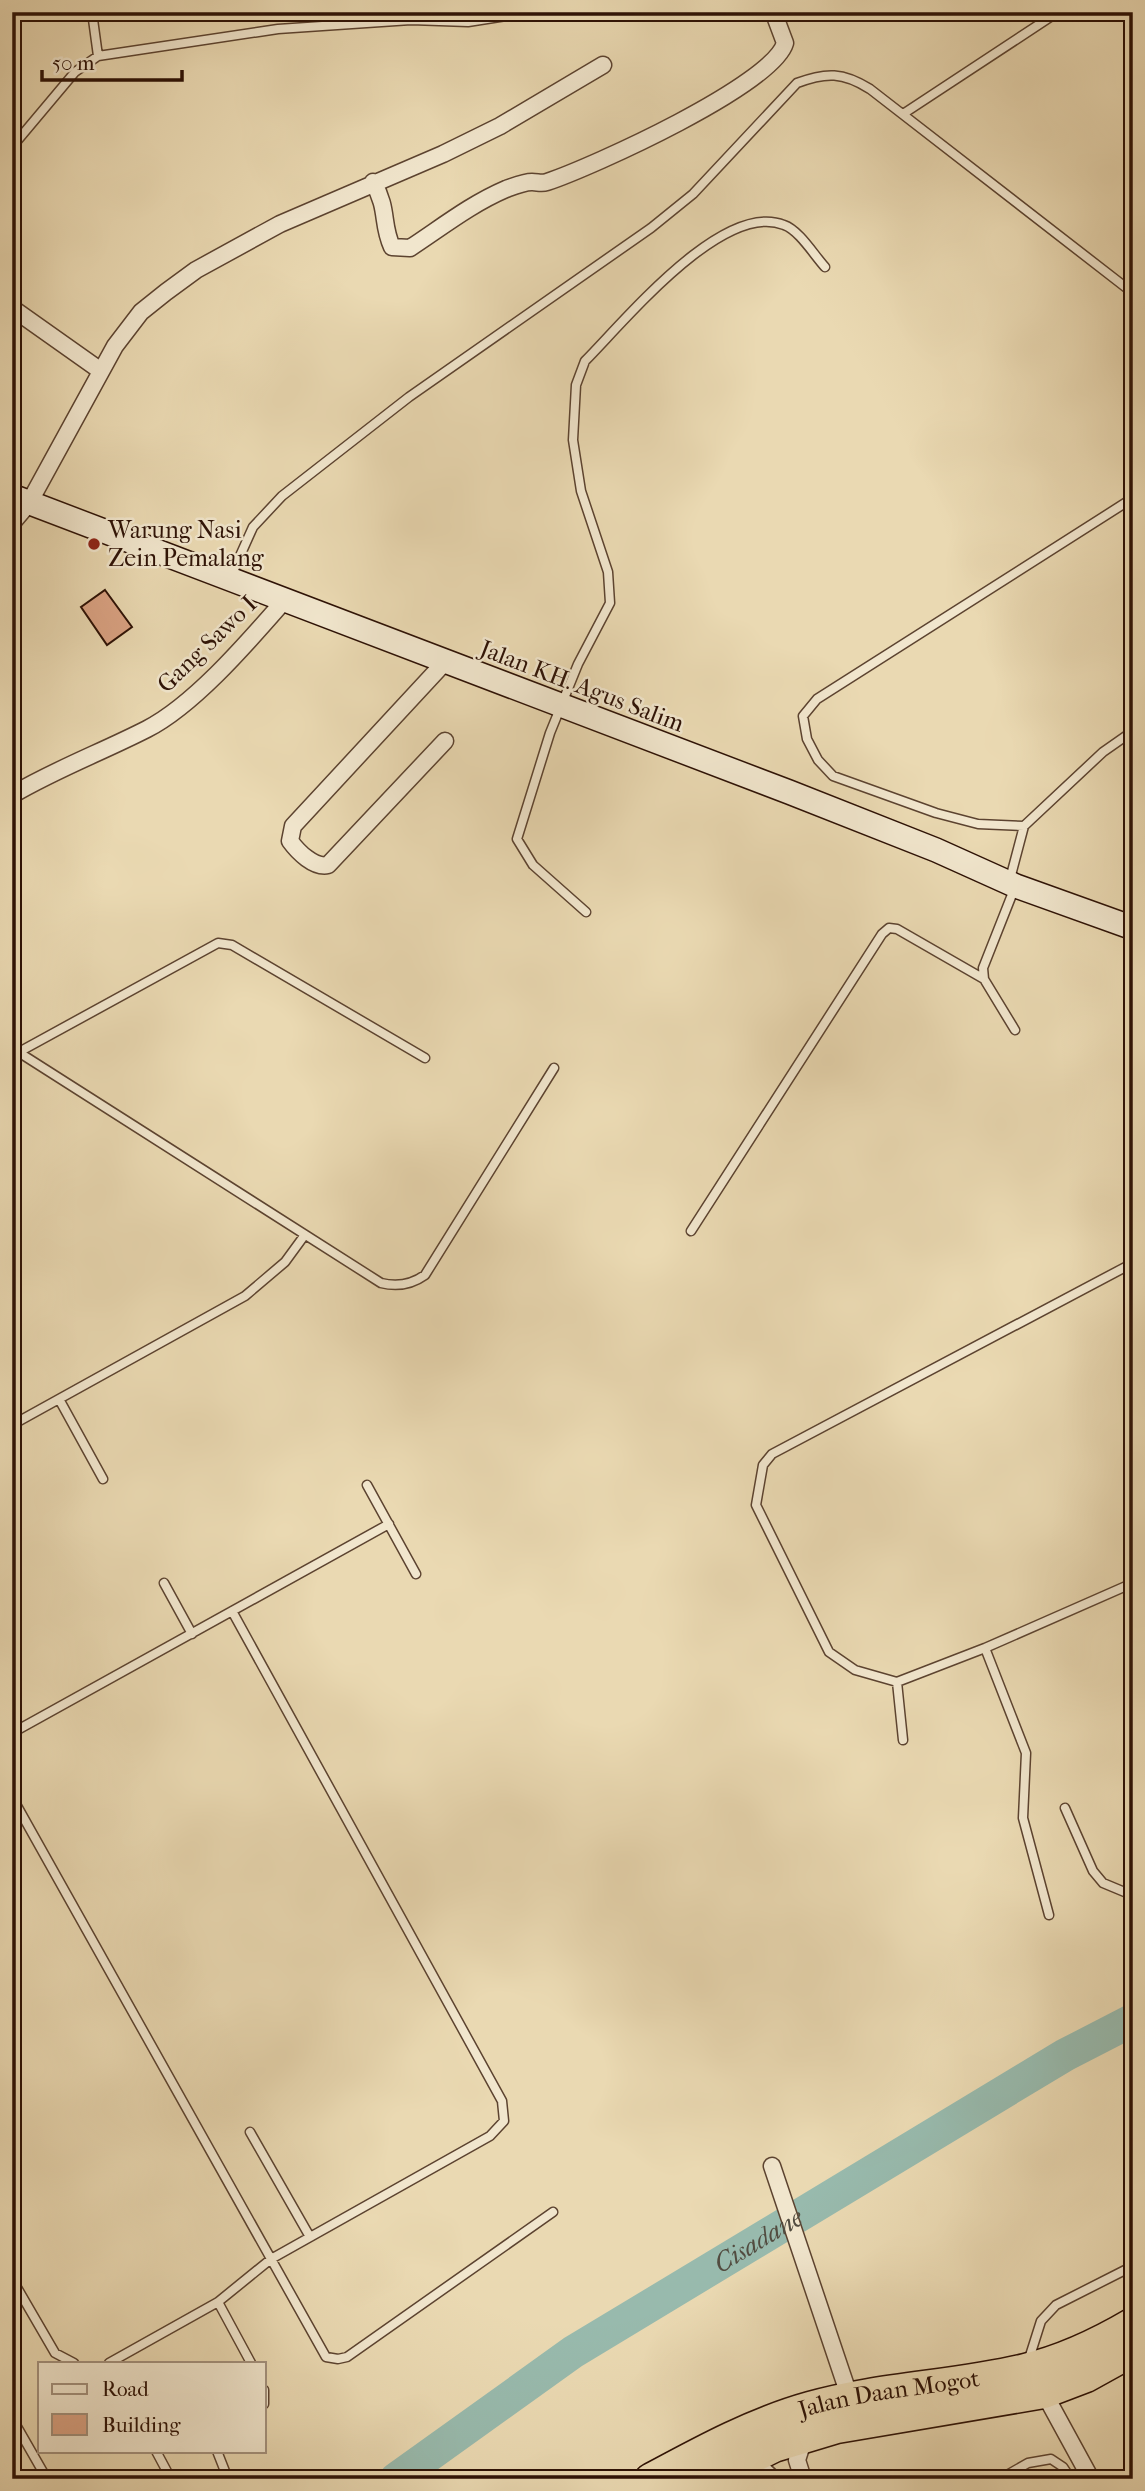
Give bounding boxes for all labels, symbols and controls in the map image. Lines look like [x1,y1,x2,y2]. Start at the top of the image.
scale bar [42,38,182,82]
text: 50 m [52,51,95,75]
place label: Warung Nasi Zein Pemalang [107,516,265,572]
marker: Warung Nasi Zein Pemalang [86,536,102,552]
street label: Gang Sawo I [152,590,262,698]
street label: Jalan KH. Agus Salim [474,633,688,738]
water label: Cisadane [708,2201,809,2279]
legend [38,2362,266,2452]
street label: Jalan Daan Mogot [793,2364,982,2424]
text: Road [102,2377,149,2401]
text: Building [102,2413,181,2437]

